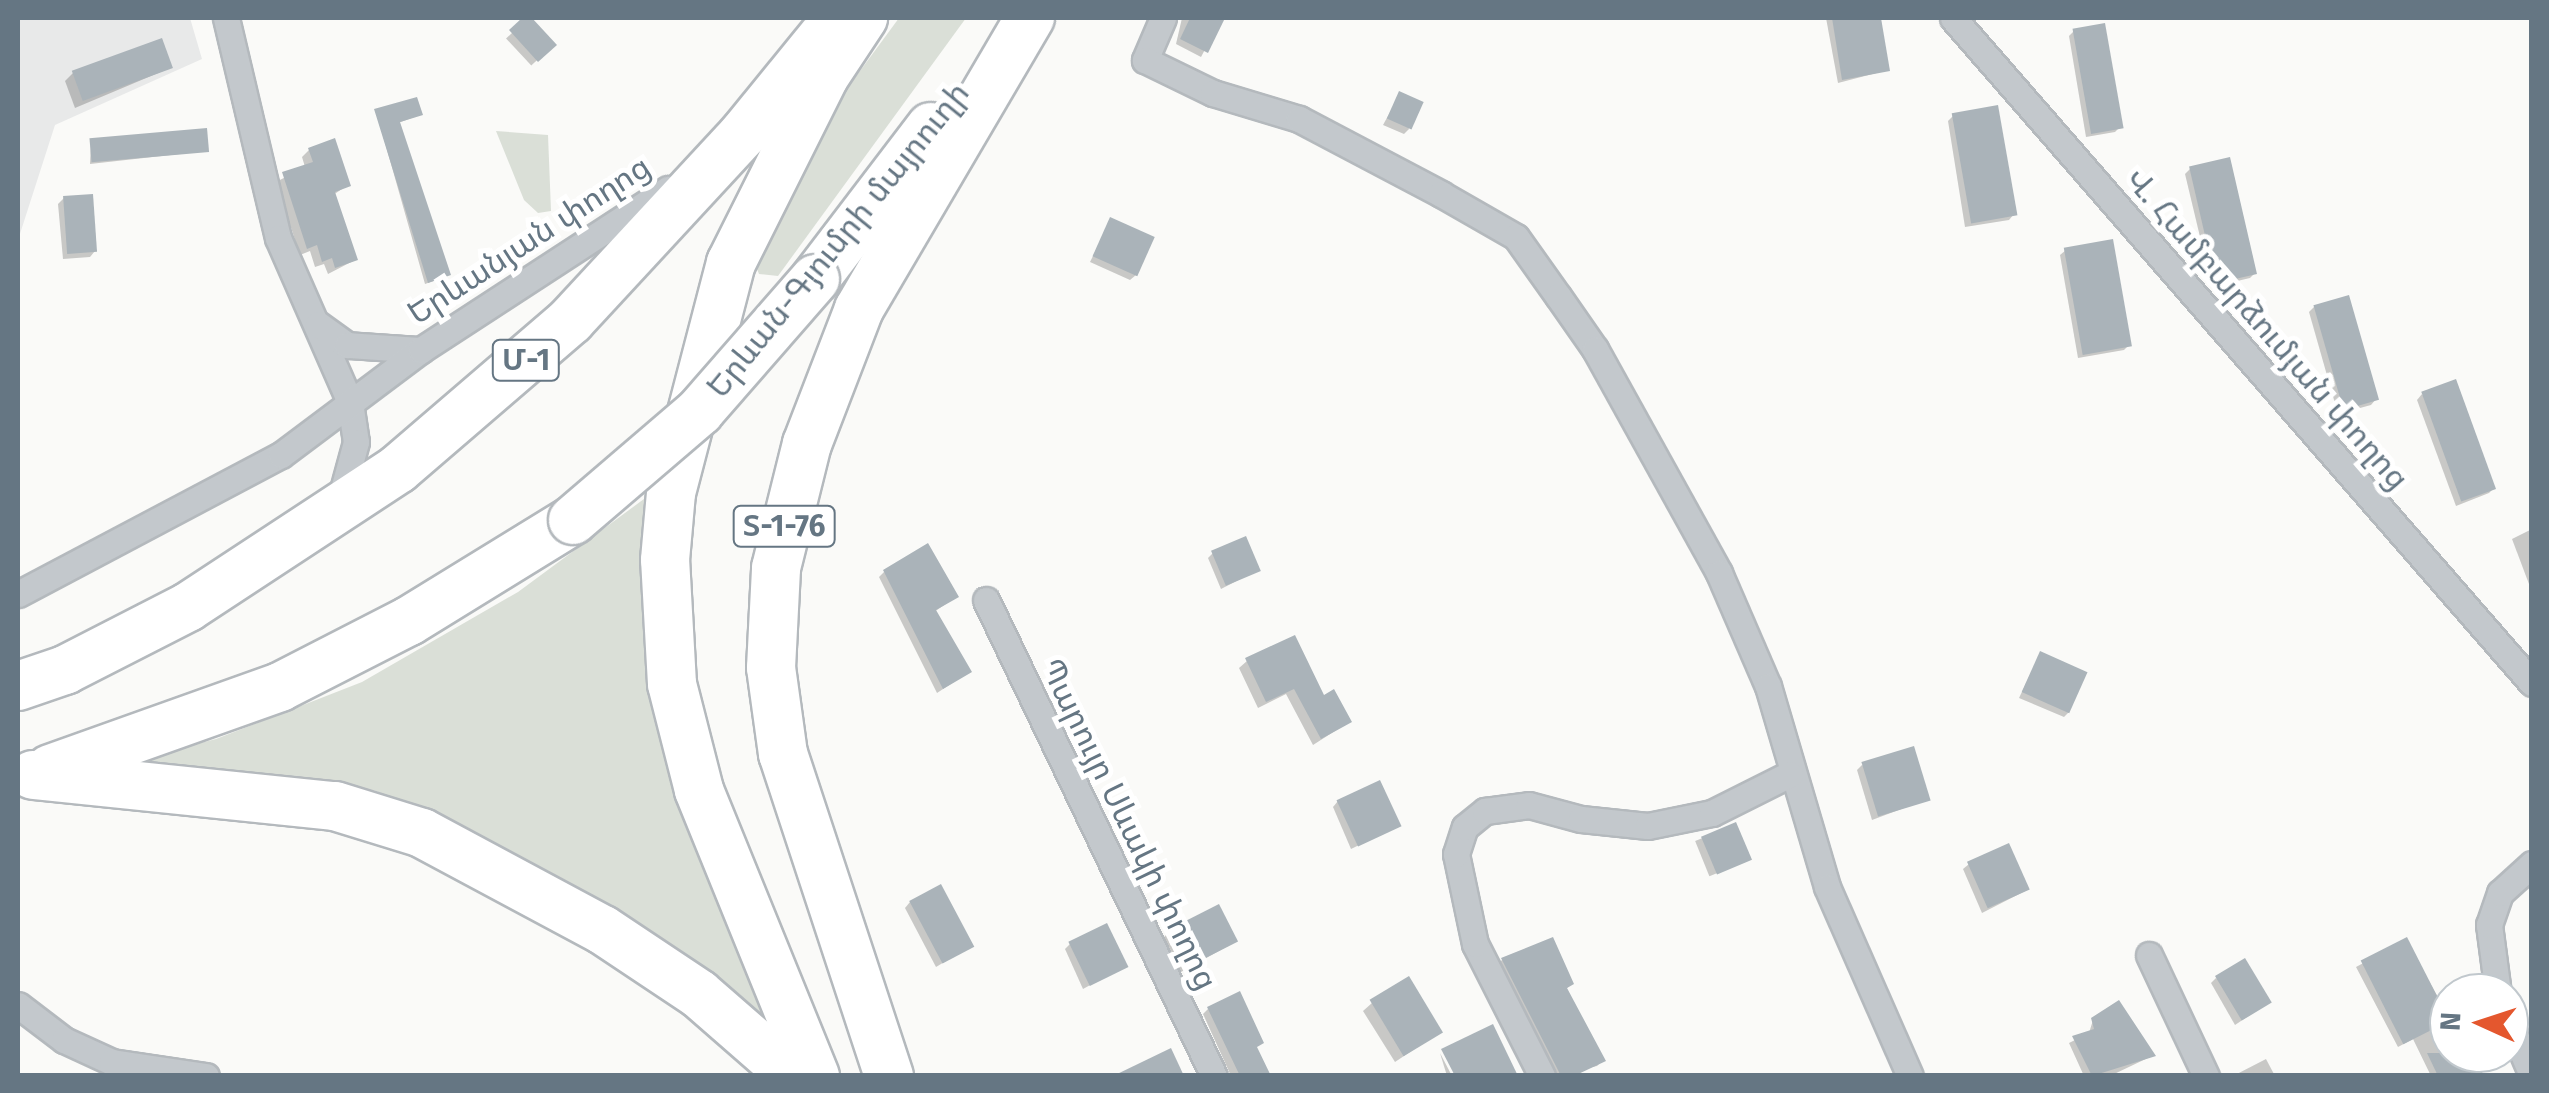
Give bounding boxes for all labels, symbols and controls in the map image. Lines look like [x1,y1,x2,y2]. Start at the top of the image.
street label: Երևան-Գյումրի մայրուղի [699,74,977,406]
street label: Երևանյան փողոց [401,147,657,333]
street label: Վ. Համբարձումյան փողոց [2117,161,2417,497]
road number: Մ-1 [491,335,561,385]
road number: Տ-1-76 [732,501,836,551]
street label: Պարույր Սևակի փողոց [1032,652,1226,996]
north arrow [2429,973,2529,1073]
text: N [2434,1011,2468,1032]

